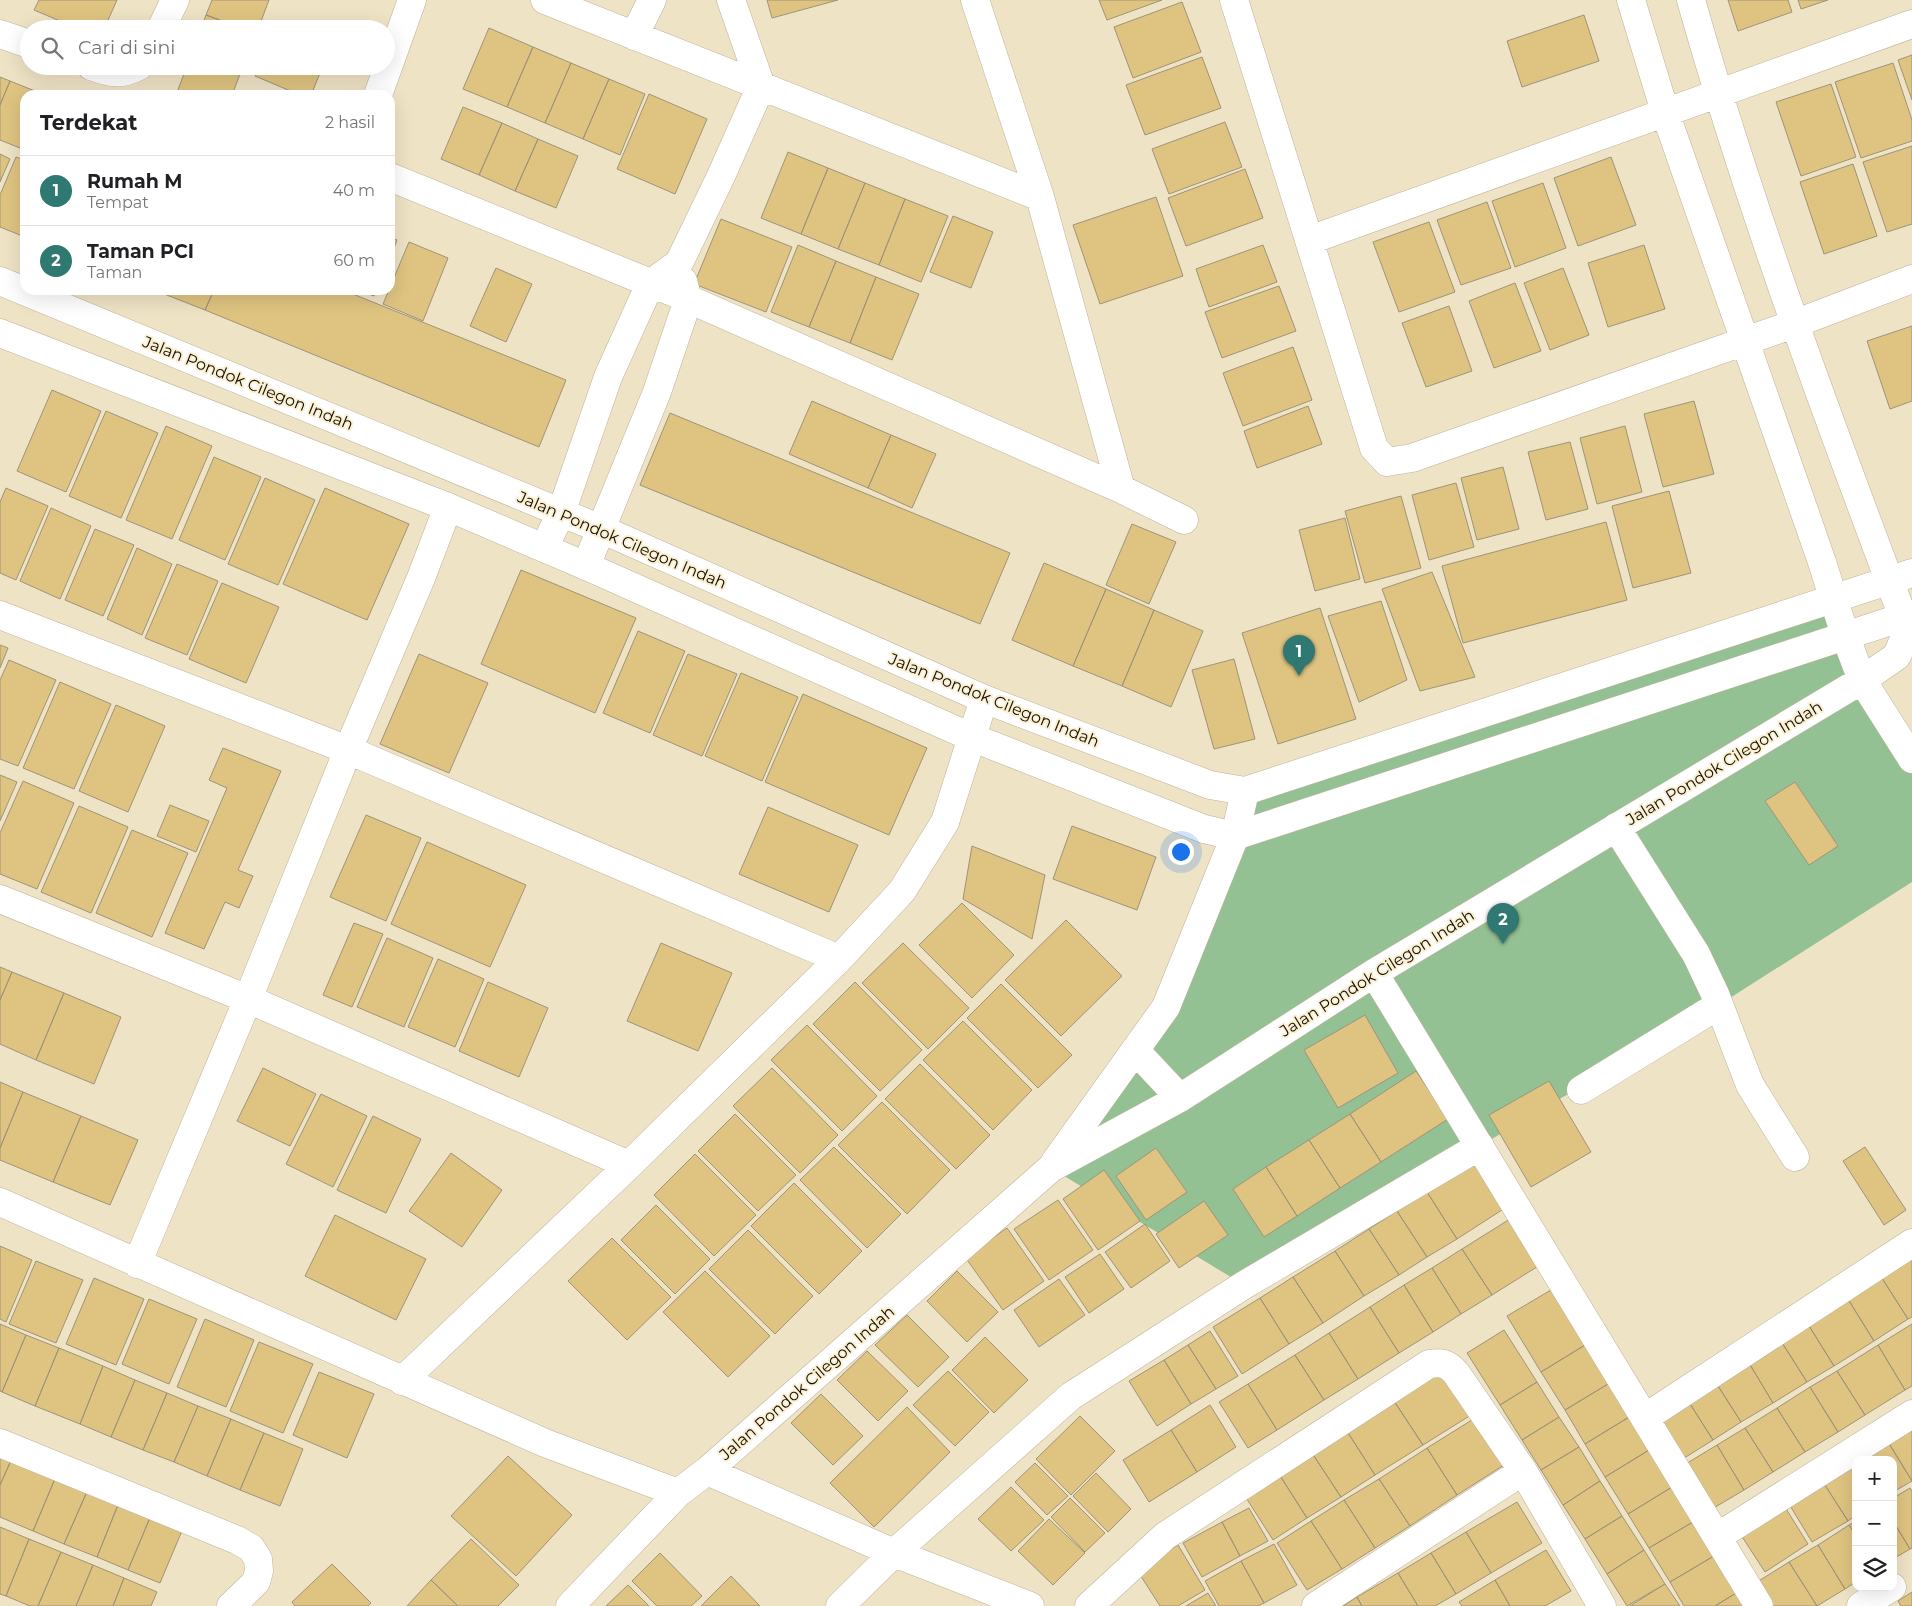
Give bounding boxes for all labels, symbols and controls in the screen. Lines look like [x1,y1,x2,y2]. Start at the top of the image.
search box [20,20,395,75]
icon: search [38,34,66,62]
text: Cari di sini [78,36,175,59]
text: Terdekat [40,110,137,135]
text: 2 hasil [325,113,375,132]
text: Rumah M [87,170,182,193]
text: 1 [53,181,59,200]
text: 40 m [333,181,375,200]
text: Tempat [87,193,149,212]
text: Taman PCI [87,240,194,263]
text: 2 [51,251,61,270]
text: 60 m [333,251,375,270]
text: Taman [87,263,142,282]
street label: Jalan Pondok Cilegon Indah [139,332,356,434]
street label: Jalan Pondok Cilegon Indah [514,487,729,593]
pin: 1 [1283,635,1315,676]
street label: Jalan Pondok Cilegon Indah [885,649,1102,751]
street label: Jalan Pondok Cilegon Indah [1622,697,1825,830]
your location [1168,839,1194,865]
pin: 2 [1487,903,1519,944]
street label: Jalan Pondok Cilegon Indah [1276,905,1478,1041]
street label: Jalan Pondok Cilegon Indah [715,1302,898,1465]
map controls [1852,1456,1897,1591]
button: + [1852,1456,1897,1501]
button: − [1852,1501,1897,1546]
button: layers [1852,1546,1897,1591]

